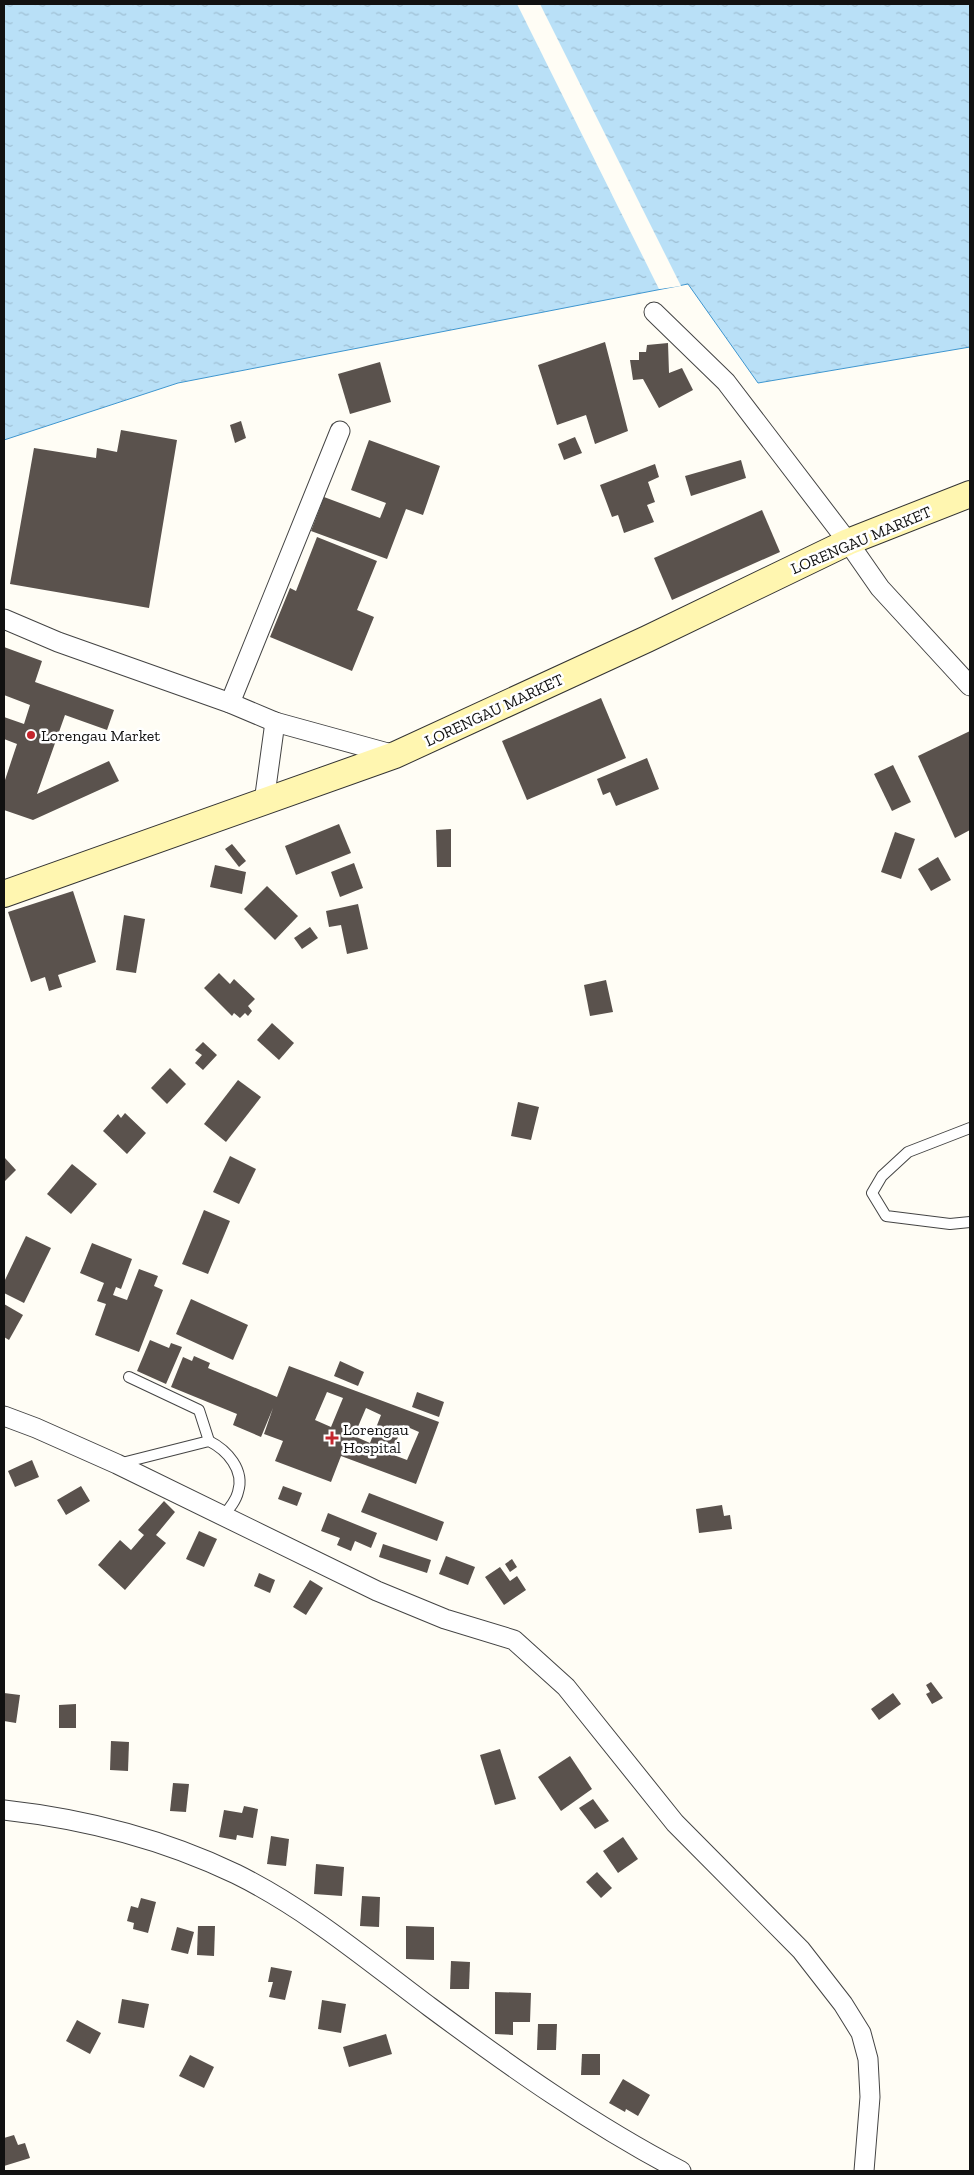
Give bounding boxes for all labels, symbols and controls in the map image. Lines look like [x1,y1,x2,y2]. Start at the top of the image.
street label: LORENGAU MARKET [788,502,934,578]
street label: LORENGAU MARKET [422,670,566,750]
place label: Lorengau Market [41,726,160,745]
marker: Lorengau Market [25,729,37,741]
place label: Lorengau Hospital [343,1420,409,1457]
marker: Lorengau Hospital [325,1431,339,1445]

